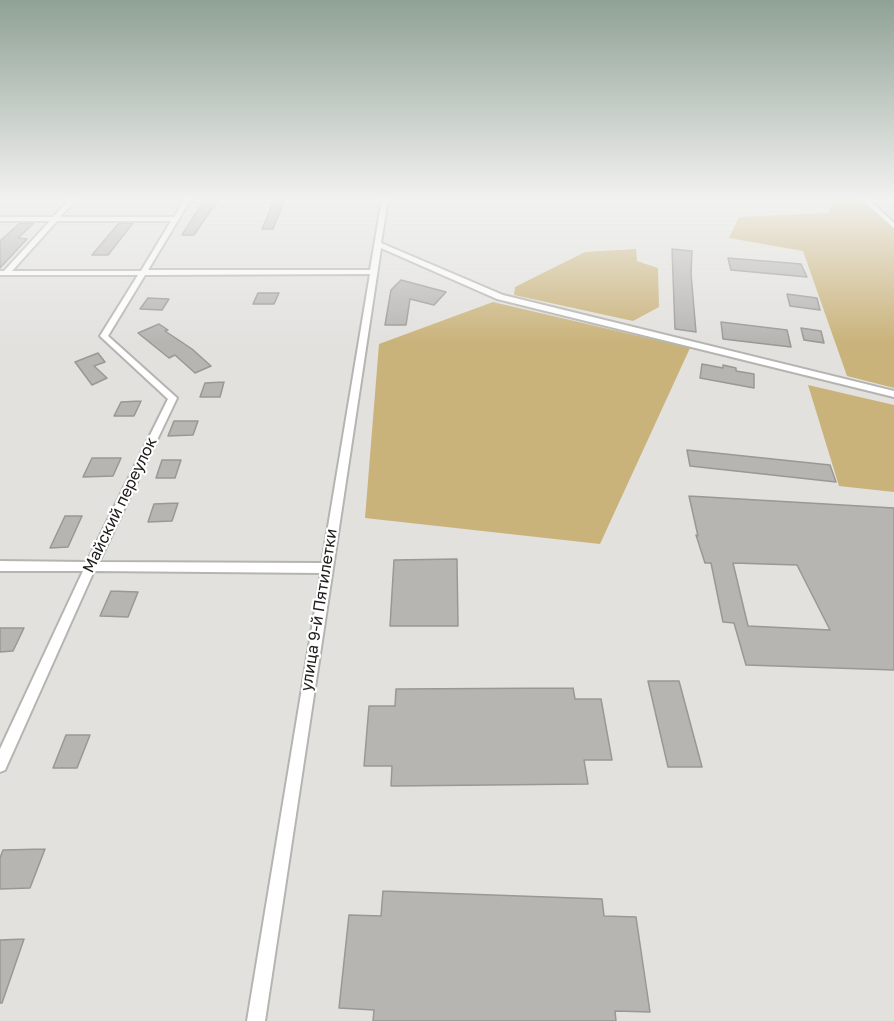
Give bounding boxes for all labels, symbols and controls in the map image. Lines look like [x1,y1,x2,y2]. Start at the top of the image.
street label: Майский переулок [79,434,161,576]
street label: улица 9-й Пятилетки [297,527,341,693]

